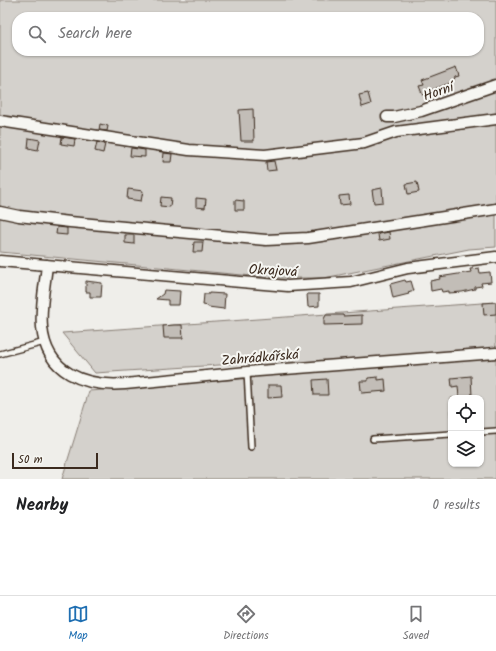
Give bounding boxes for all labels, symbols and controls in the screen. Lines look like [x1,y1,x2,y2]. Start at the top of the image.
search box [12,12,484,56]
text: Search here [58,22,132,46]
icon: search [26,23,48,45]
street label: Horní [420,76,459,107]
street label: Okrajová [248,259,299,283]
street label: Zahrádkářská [220,344,301,372]
map controls [448,395,484,467]
button: locate [448,395,484,431]
button: layers [448,431,484,467]
scale bar [12,451,98,470]
text: 50 m [18,451,43,469]
text: Nearby [16,492,68,519]
text: 0 results [433,495,480,516]
tab: Map [67,603,89,645]
tab: Directions [223,603,269,645]
tab: Saved [403,603,429,645]

